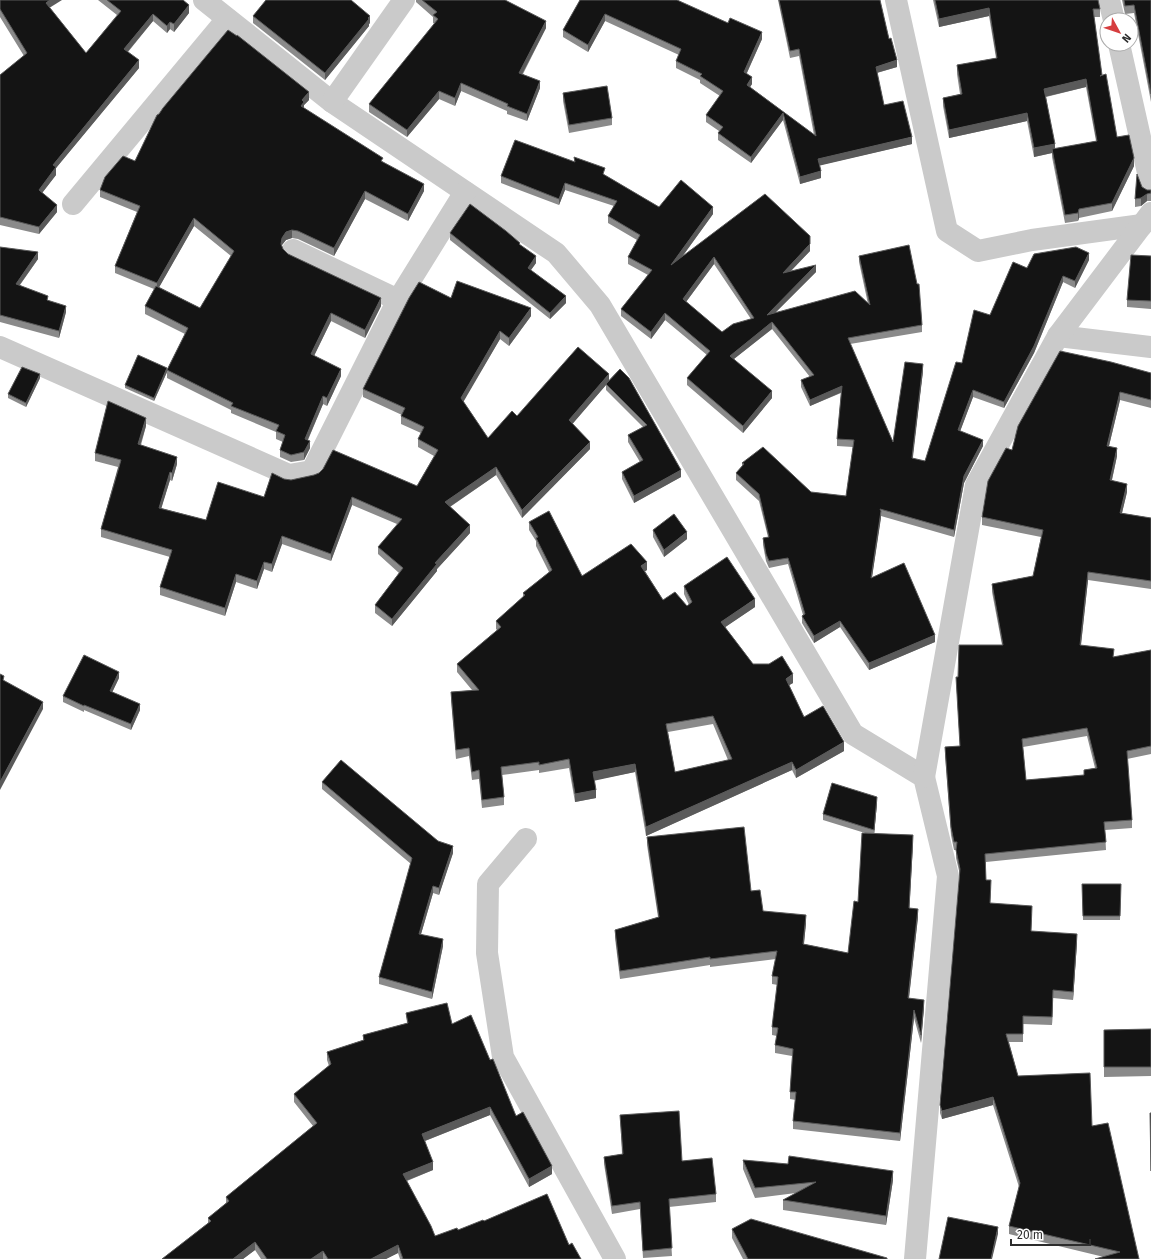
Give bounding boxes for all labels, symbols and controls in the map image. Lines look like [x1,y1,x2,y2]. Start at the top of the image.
north arrow [1099,12,1139,52]
text: N [1119,31,1134,45]
scale bar [1011,1221,1090,1247]
text: 20 m [1017,1228,1043,1242]

